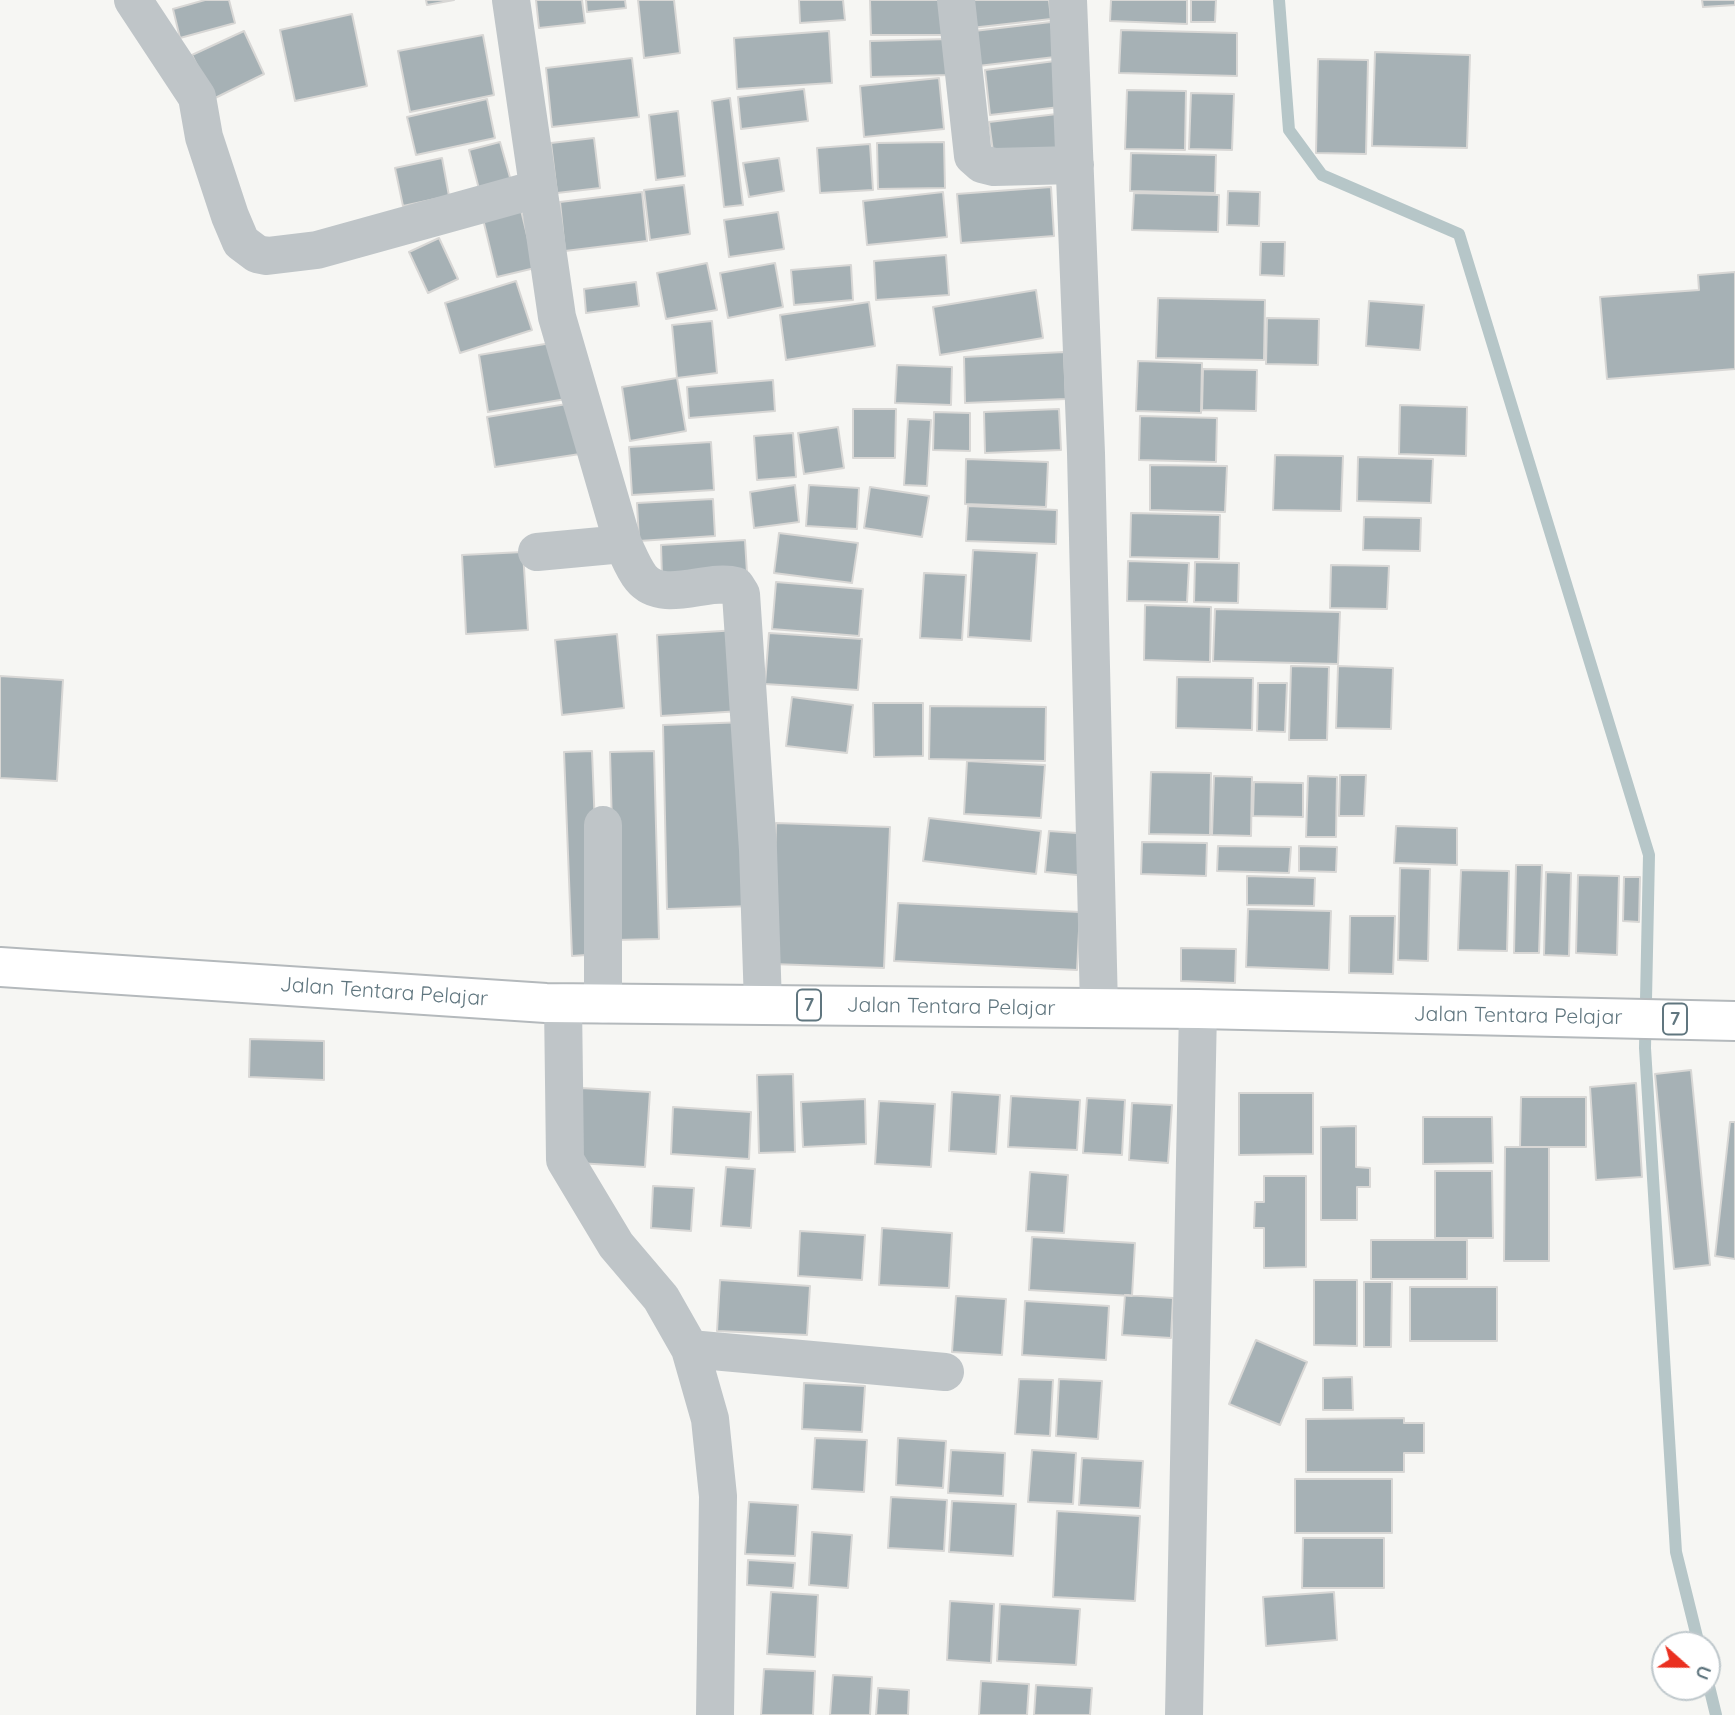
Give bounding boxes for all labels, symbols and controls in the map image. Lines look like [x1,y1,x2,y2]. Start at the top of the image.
street label: Jalan Tentara Pelajar [279,972,489,1012]
road number: 7 [797,990,821,1021]
street label: Jalan Tentara Pelajar [846,993,1056,1021]
street label: Jalan Tentara Pelajar [1413,1002,1623,1030]
road number: 7 [1663,1004,1687,1035]
north arrow [1651,1631,1721,1701]
text: U [1690,1662,1717,1683]

